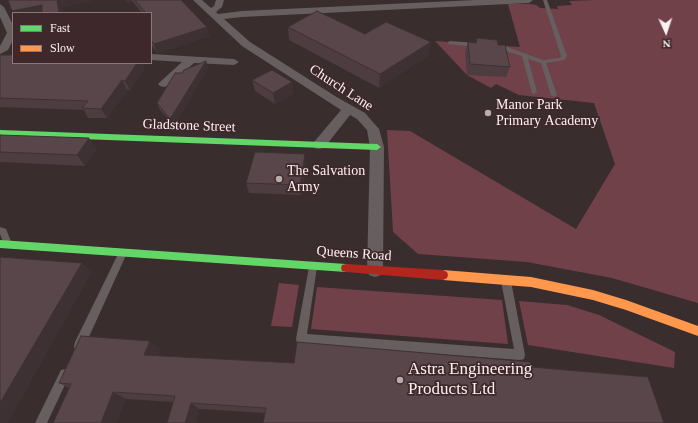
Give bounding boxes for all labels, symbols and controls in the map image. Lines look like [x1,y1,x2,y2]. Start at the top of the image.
legend [12,12,152,64]
north arrow [646,12,686,52]
text: Fast [50,21,70,35]
text: N [662,38,671,50]
text: Slow [50,41,75,55]
street label: Church Lane [306,61,376,115]
place label: Manor Park Primary Academy [496,97,598,130]
marker: Manor Park Primary Academy [483,108,493,118]
street label: Gladstone Street [142,116,236,136]
place label: The Salvation Army [287,163,365,196]
marker: The Salvation Army [274,174,284,184]
street label: Queens Road [316,243,392,265]
place label: Astra Engineering Products Ltd [408,360,532,400]
marker: Astra Engineering Products Ltd [395,375,405,385]

